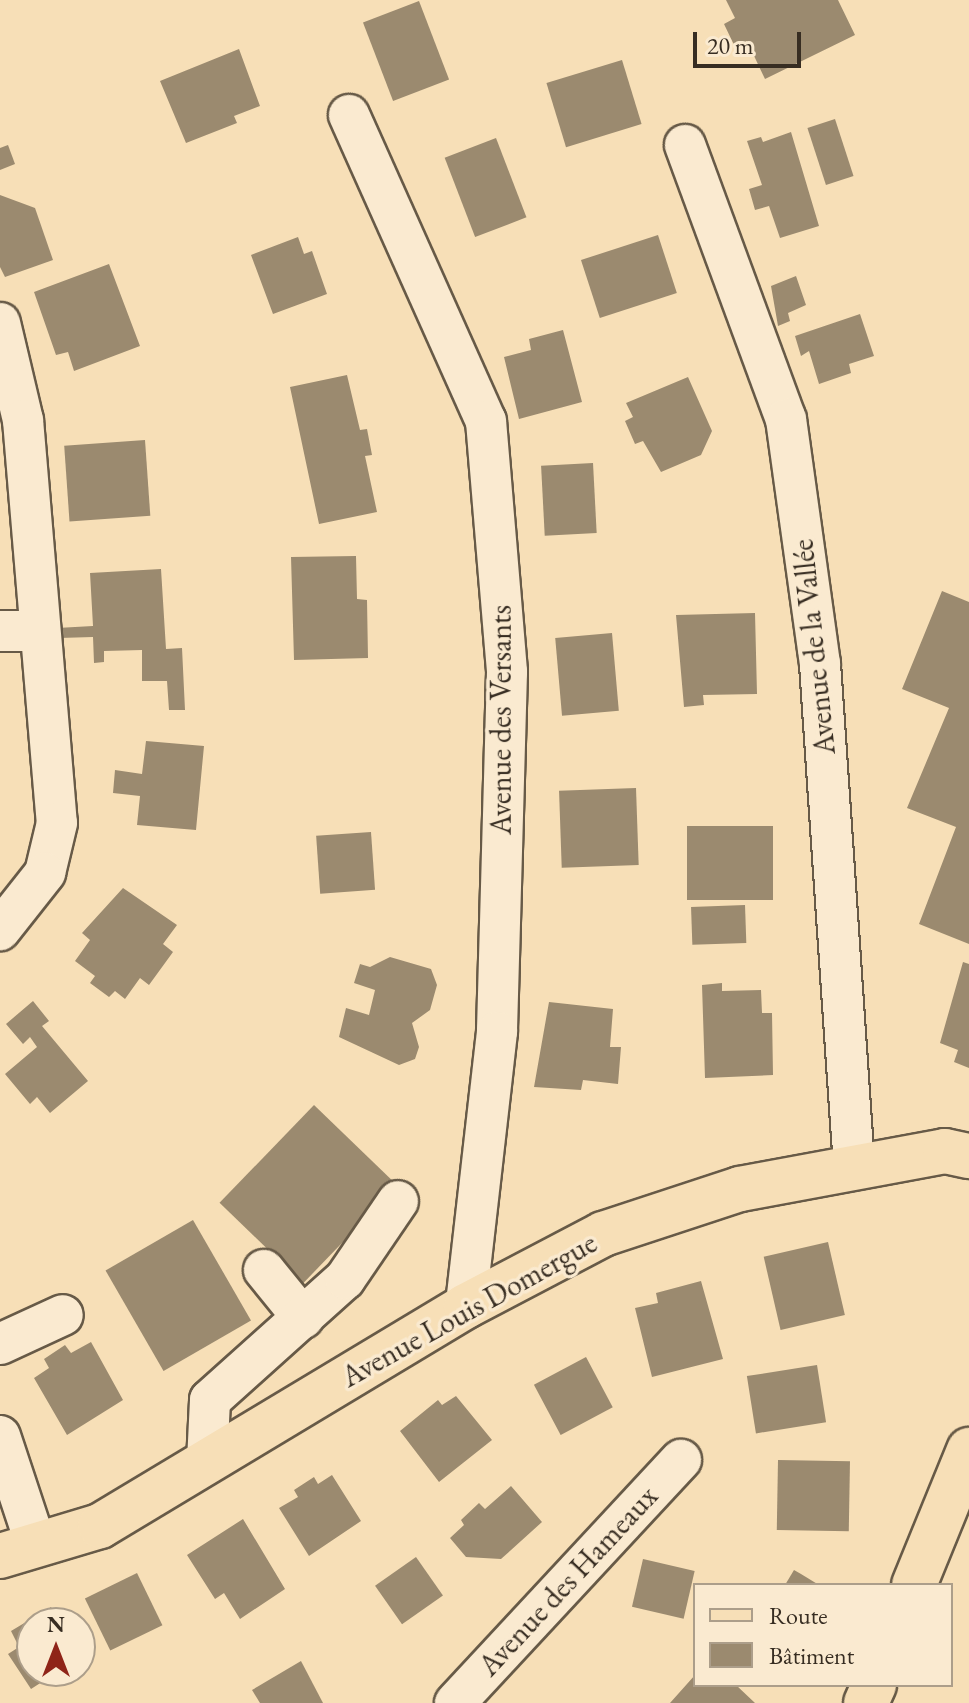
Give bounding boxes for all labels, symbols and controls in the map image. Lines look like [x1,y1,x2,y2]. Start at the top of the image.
scale bar [697,16,805,66]
text: 20 m [707,30,754,61]
street label: Avenue de la Vallée [785,537,843,757]
street label: Avenue des Versants [483,605,519,835]
street label: Avenue Louis Domergue [335,1225,603,1395]
street label: Avenue des Hameaux [471,1479,665,1683]
legend [693,1583,953,1687]
text: Route [769,1600,828,1631]
north arrow [16,1607,96,1687]
text: N [47,1610,65,1639]
text: Bâtiment [769,1640,854,1671]

